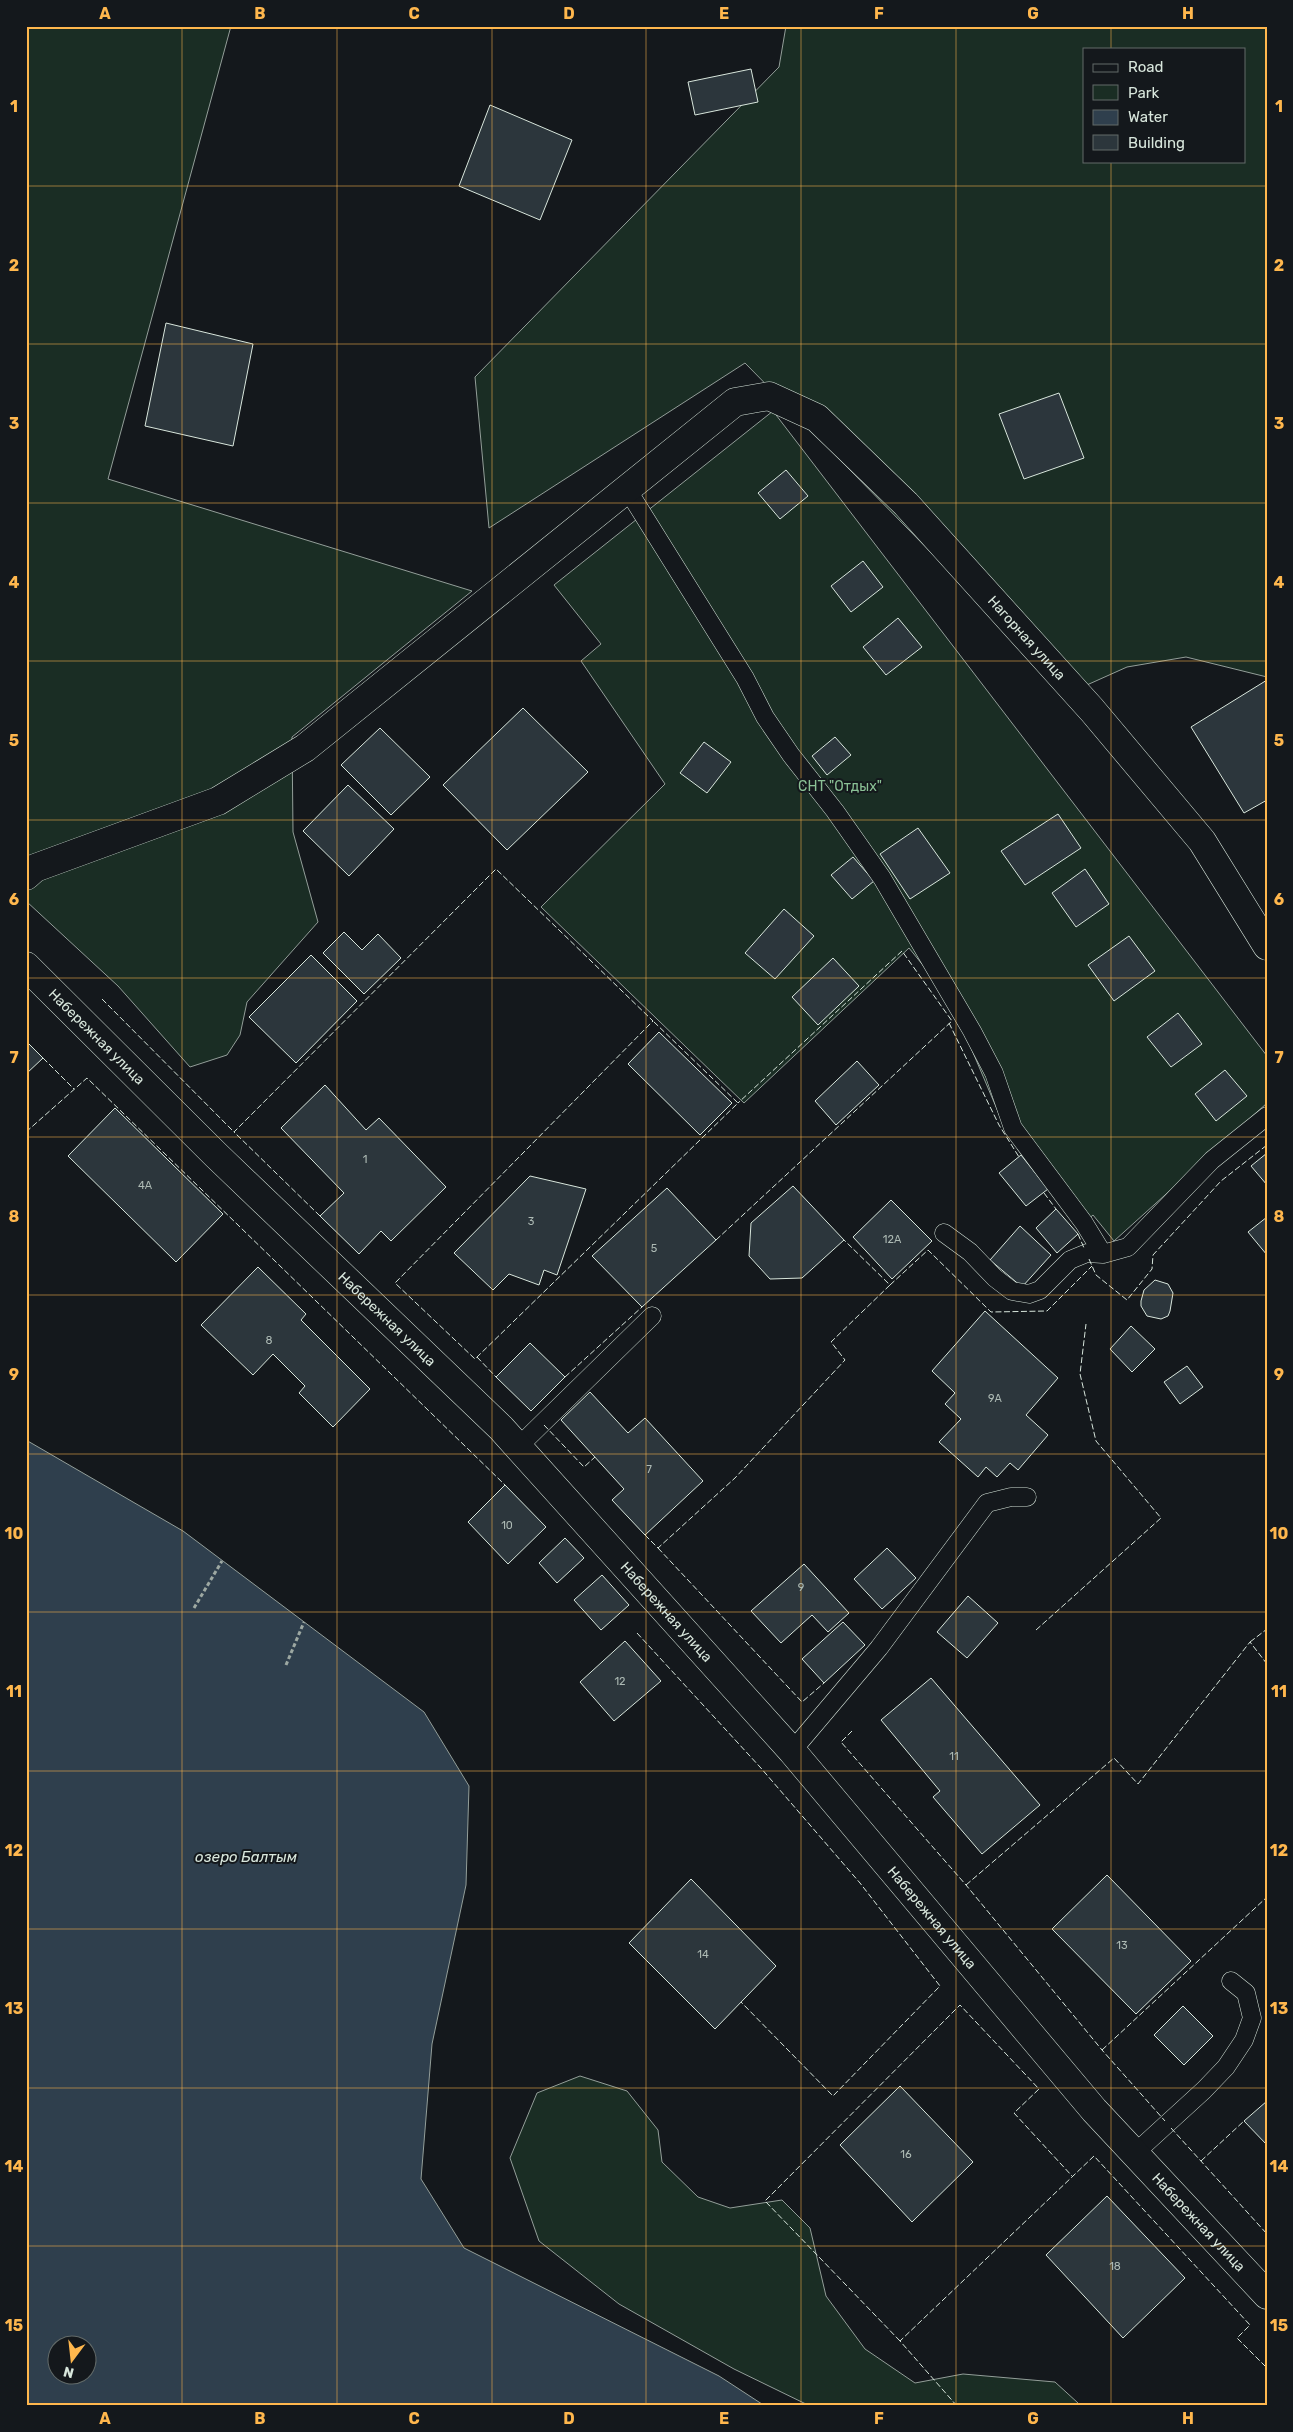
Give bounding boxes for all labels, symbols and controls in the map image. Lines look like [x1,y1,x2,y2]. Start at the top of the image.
text: A [99,4,111,23]
text: B [254,4,266,23]
text: C [408,4,420,23]
text: D [563,4,575,23]
text: E [719,4,729,23]
text: F [874,4,884,23]
text: G [1027,4,1039,23]
text: H [1182,4,1194,23]
legend [1083,48,1246,162]
text: Road [1128,58,1164,76]
text: Park [1128,84,1159,102]
text: 1 [10,97,18,116]
text: 1 [1275,97,1283,116]
text: Water [1128,108,1168,126]
text: Building [1128,134,1185,152]
text: 2 [9,256,19,275]
text: 2 [1274,256,1284,275]
text: 3 [9,414,19,433]
text: 3 [1274,414,1284,433]
text: 4 [9,573,20,592]
text: 4 [1274,573,1285,592]
street label: Нагорная улица [984,592,1069,683]
text: 5 [9,731,19,750]
text: 5 [1274,731,1284,750]
park label: СНТ "Отдых" [798,778,882,795]
text: 6 [9,890,19,909]
text: 6 [1274,890,1284,909]
street label: Набережная улица [45,985,149,1088]
text: 7 [9,1048,19,1067]
text: 7 [1274,1048,1284,1067]
house number: 1 [363,1153,367,1166]
house number: 4А [138,1179,153,1192]
text: 8 [9,1207,20,1226]
text: 8 [1274,1207,1285,1226]
house number: 3 [528,1215,535,1228]
house number: 12А [883,1233,902,1246]
house number: 5 [651,1242,658,1255]
street label: Набережная улица [335,1268,440,1370]
house number: 8 [266,1334,273,1347]
text: 9 [9,1365,19,1384]
text: 9 [1274,1365,1284,1384]
house number: 9А [988,1392,1003,1405]
house number: 7 [646,1463,652,1476]
house number: 10 [501,1519,513,1532]
text: 10 [5,1524,24,1543]
text: 10 [1270,1524,1289,1543]
street label: Набережная улица [617,1558,716,1665]
house number: 9 [798,1581,804,1594]
house number: 12 [614,1675,626,1688]
text: 11 [6,1682,22,1701]
text: 11 [1271,1682,1287,1701]
house number: 11 [949,1750,959,1763]
text: 12 [5,1841,23,1860]
text: 12 [1270,1841,1288,1860]
water label: озеро Балтым [195,1848,297,1866]
street label: Набережная улица [884,1863,980,1972]
house number: 13 [1116,1939,1128,1952]
house number: 14 [697,1948,709,1961]
text: 13 [5,1999,23,2018]
text: 13 [1270,1999,1288,2018]
house number: 16 [900,2148,912,2161]
text: 14 [5,2157,24,2176]
text: 14 [1270,2157,1289,2176]
street label: Набережная улица [1149,2169,1249,2275]
house number: 18 [1109,2260,1121,2273]
text: 15 [5,2316,23,2335]
text: 15 [1270,2316,1288,2335]
north arrow [48,2334,98,2384]
text: N [62,2363,76,2382]
text: A [99,2409,111,2428]
text: B [254,2409,266,2428]
text: C [408,2409,420,2428]
text: D [563,2409,575,2428]
text: E [719,2409,729,2428]
text: F [874,2409,884,2428]
text: G [1027,2409,1039,2428]
text: H [1182,2409,1194,2428]

